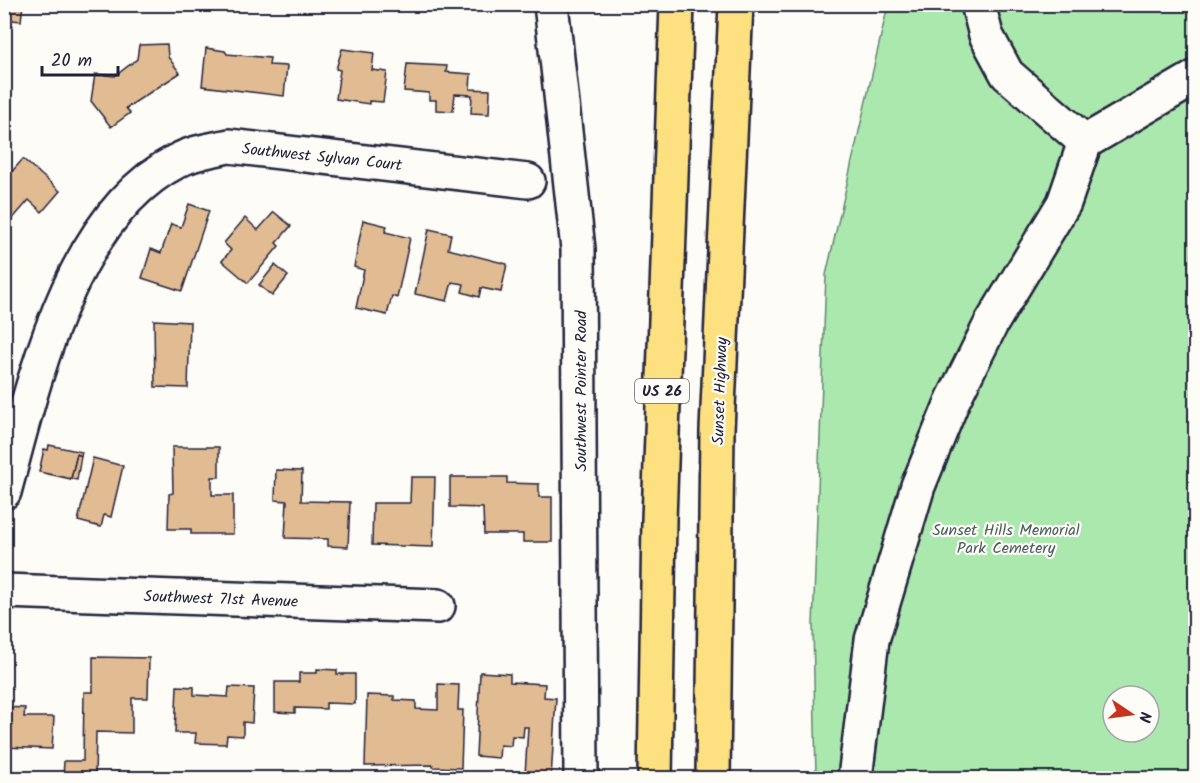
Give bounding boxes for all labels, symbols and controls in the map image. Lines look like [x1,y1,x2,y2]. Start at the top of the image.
scale bar [42,39,118,77]
text: 20 m [51,47,92,76]
street label: Southwest Sylvan Court [241,137,404,178]
street label: Southwest Pointer Road [569,309,594,472]
street label: Sunset Highway [706,336,735,445]
road number: US 26 [635,379,689,403]
park label: Sunset Hills Memorial Park Cemetery [932,518,1080,561]
street label: Southwest 71st Avenue [143,584,299,615]
north arrow [1101,684,1161,744]
text: N [1131,709,1157,725]

